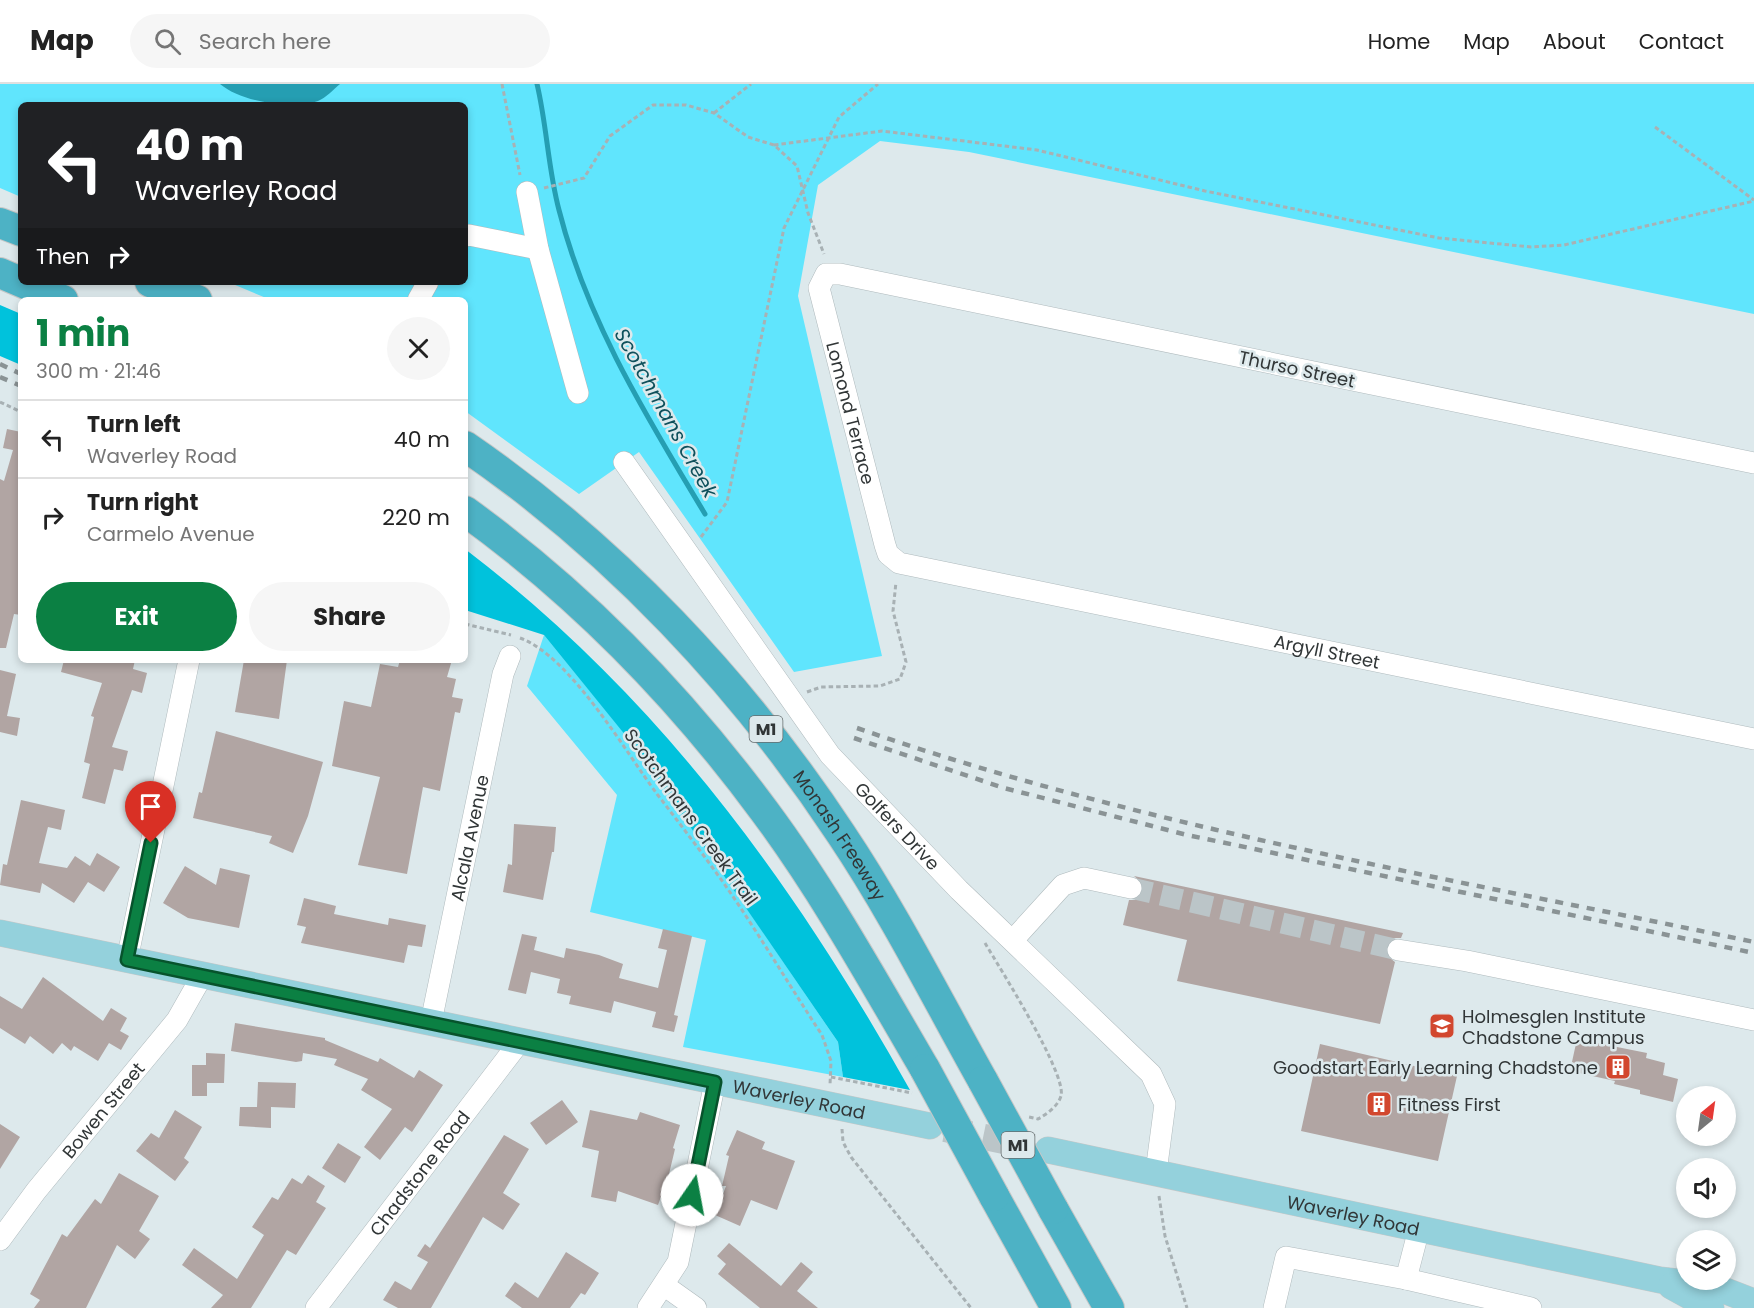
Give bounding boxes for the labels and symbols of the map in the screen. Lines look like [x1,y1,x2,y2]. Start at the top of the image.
water label: Scotchmans Creek [608,323,725,504]
street label: Lomond Terrace [821,339,881,487]
street label: Thurso Street [1237,345,1357,393]
street label: Argyll Street [1272,628,1382,674]
road number: M1 [750,716,783,742]
street label: Scotchmans Creek Trail [618,724,764,910]
street label: Monash Freeway [788,765,892,905]
street label: Alcala Avenue [444,772,494,903]
street label: Golfers Drive [849,776,946,875]
pin [125,781,176,843]
place label: Holmesglen Institute Chadstone Campus [1462,1004,1646,1050]
school or university icon: Holmesglen Institute Chadstone Campus [1427,1011,1457,1041]
building icon: Goodstart Early Learning Chadstone [1603,1052,1633,1082]
place label: Goodstart Early Learning Chadstone [1273,1055,1598,1080]
street label: Bowen Street [56,1057,150,1163]
street label: Waverley Road [730,1073,868,1125]
north arrow [1676,1086,1736,1146]
building icon: Fitness First [1364,1089,1394,1119]
place label: Fitness First [1398,1092,1501,1117]
street label: Chadstone Road [363,1105,475,1241]
road number: M1 [1002,1132,1034,1158]
position arrow [660,1163,724,1227]
street label: Waverley Road [1284,1189,1422,1241]

